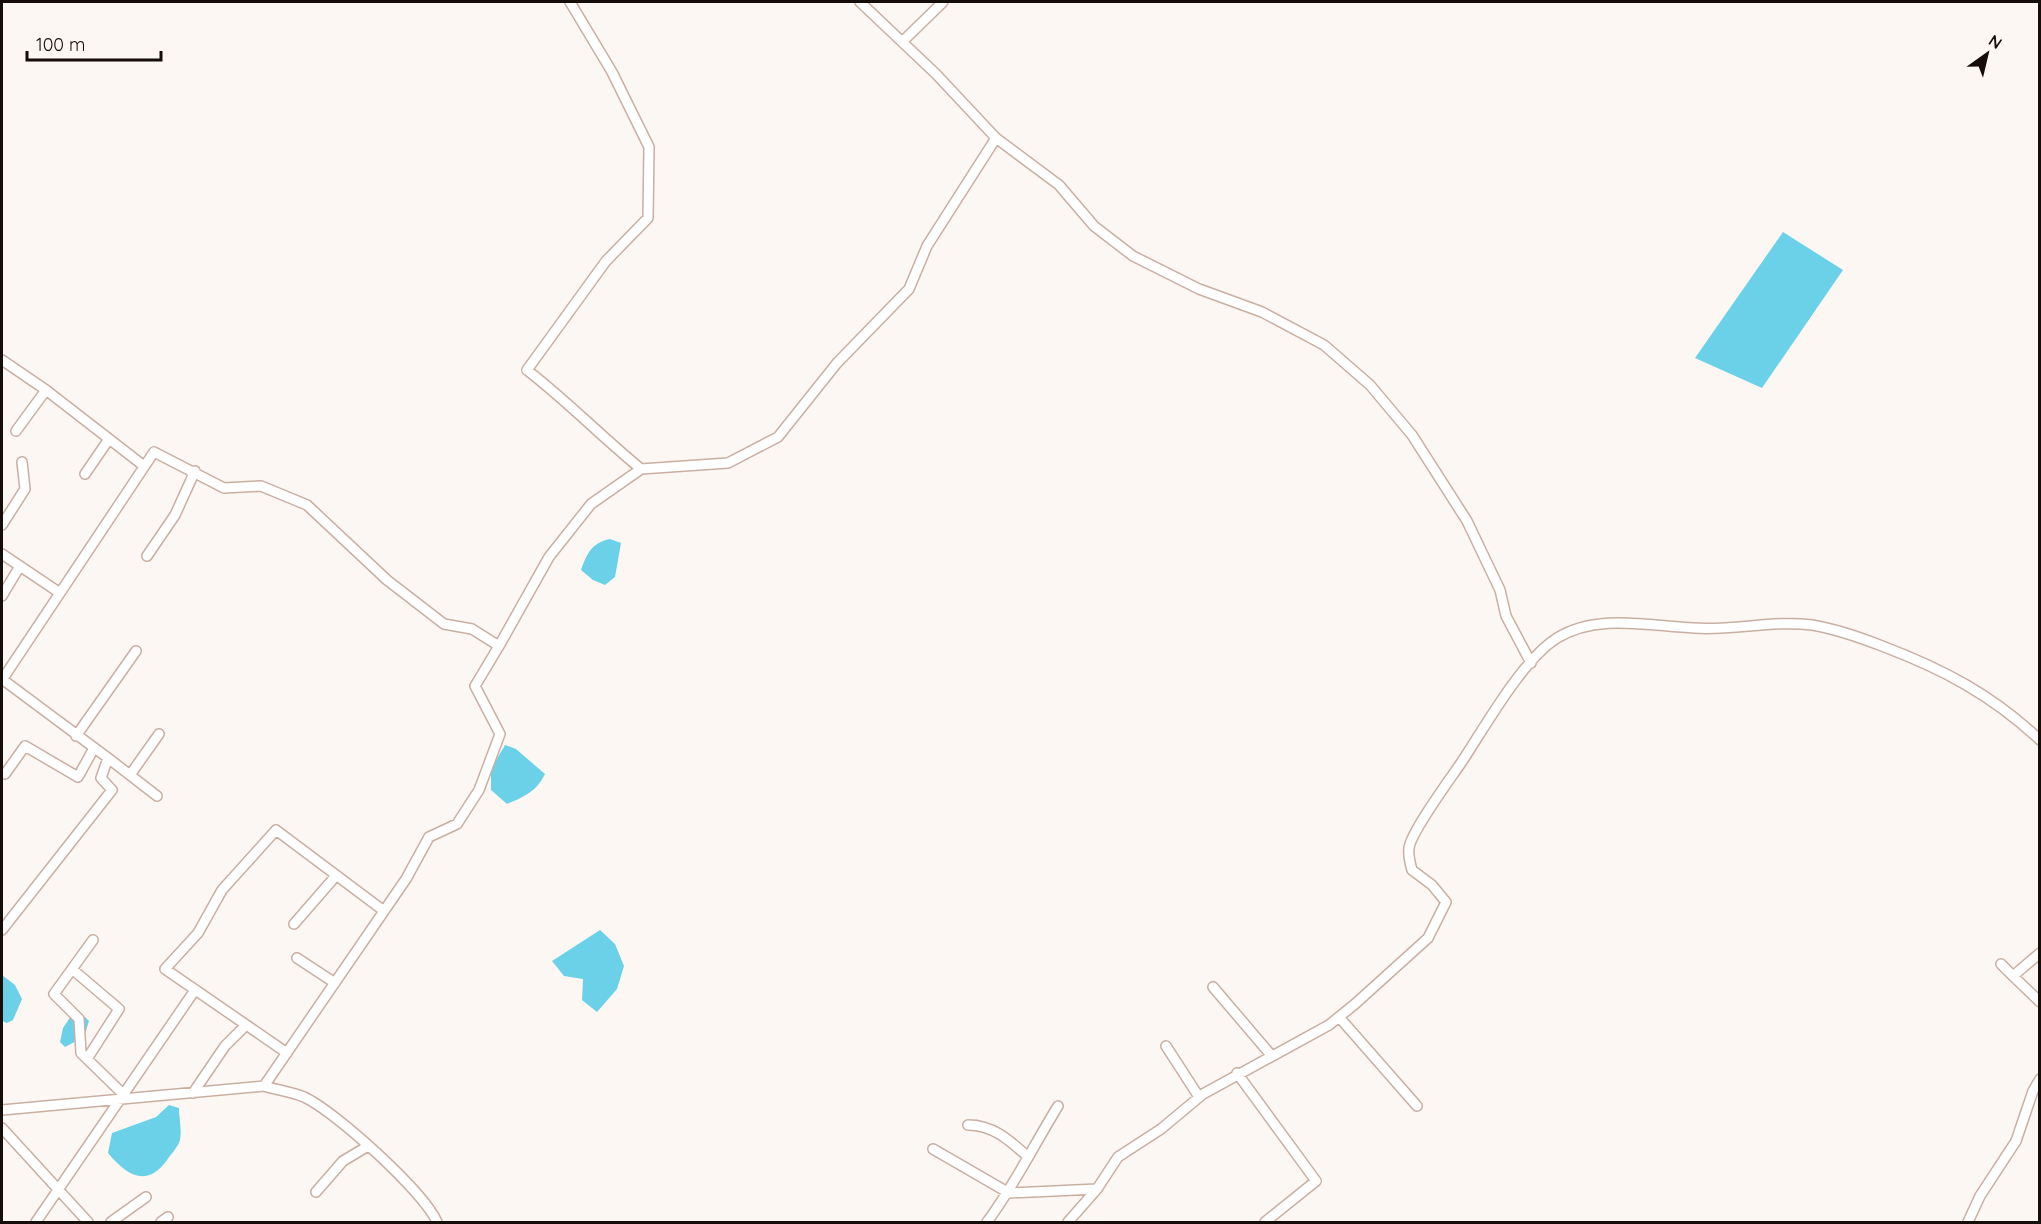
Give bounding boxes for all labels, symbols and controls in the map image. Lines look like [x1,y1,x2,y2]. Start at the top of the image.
scale bar [27,24,160,62]
north arrow [1957,24,2017,84]
text: N [1985,30,2006,53]
text: 100 m [36,33,85,56]

